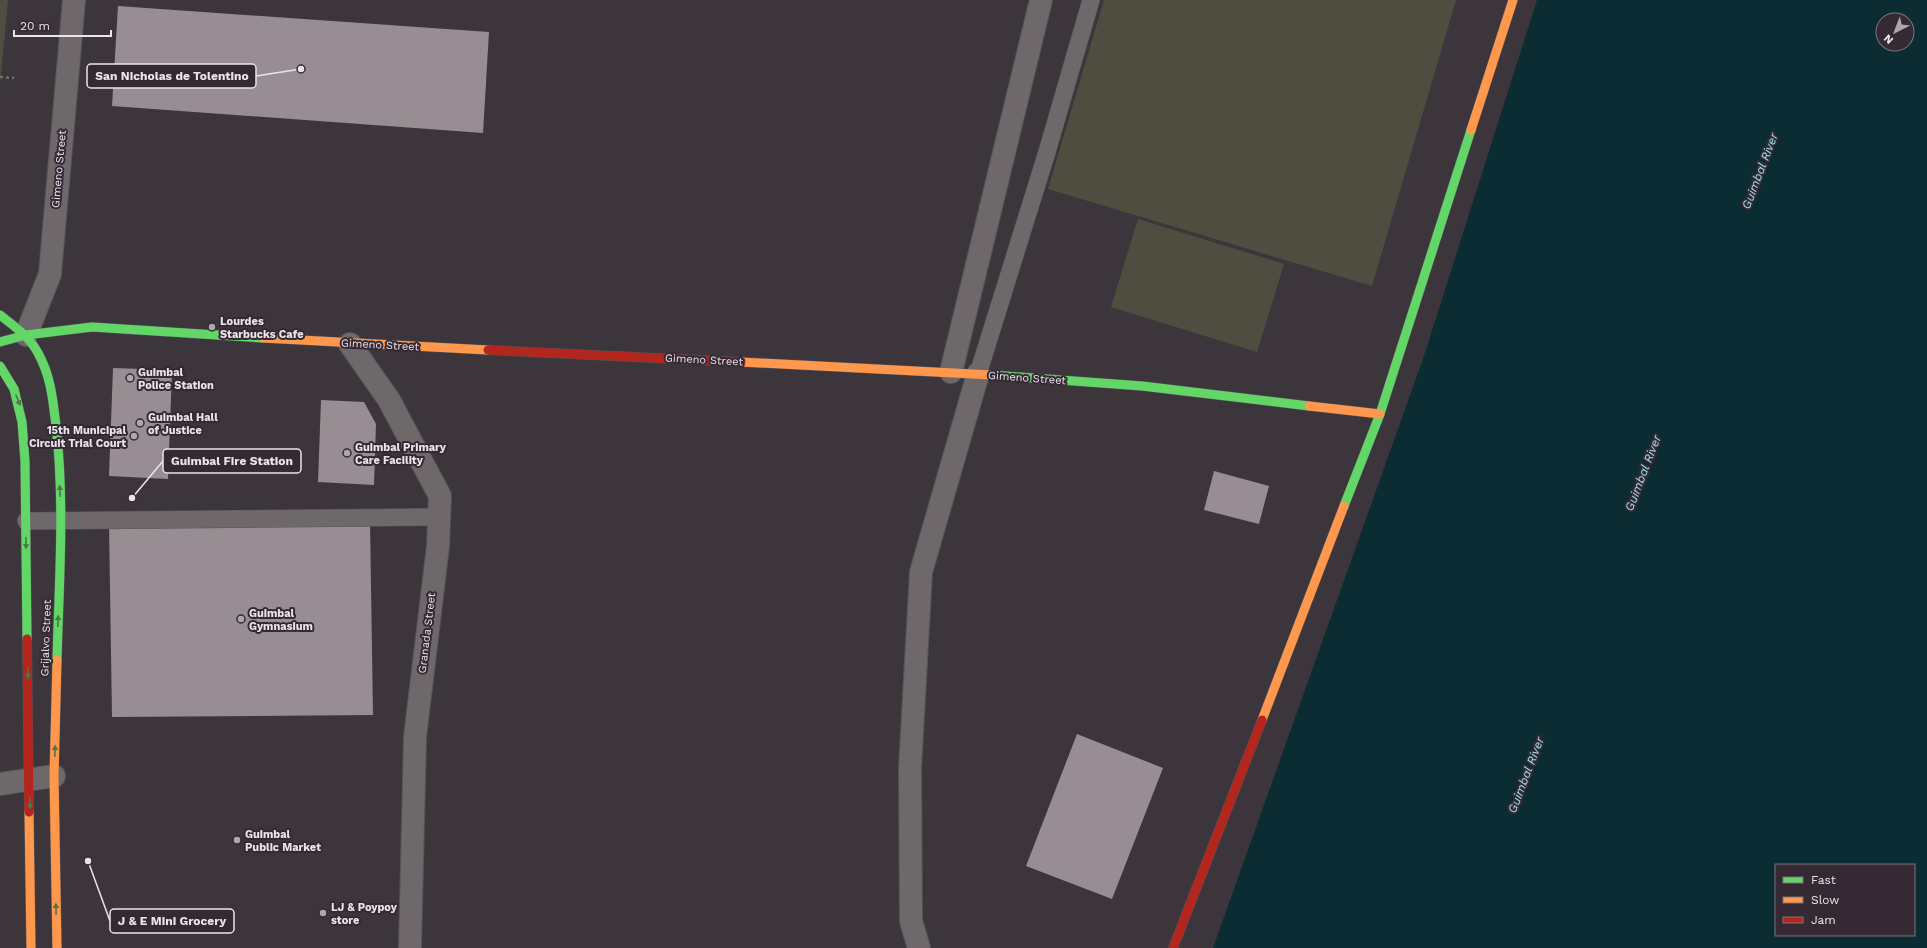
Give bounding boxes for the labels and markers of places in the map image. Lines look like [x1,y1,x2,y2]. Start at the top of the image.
callout: San Nicholas de Tolentino [87,64,256,88]
place label: Lourdes Starbucks Cafe [220,315,304,341]
marker: Lourdes Starbucks Cafe [207,322,217,332]
place label: Guimbal Police Station [138,366,214,392]
marker: Guimbal Police Station [125,373,135,383]
place label: Guimbal Hall of Justice [148,411,218,437]
marker: Guimbal Hall of Justice [135,418,145,428]
place label: 15th Municipal Circuit Trial Court [29,424,126,450]
marker: 15th Municipal Circuit Trial Court [129,431,139,441]
place label: Guimbal Primary Care Facility [355,441,447,467]
marker: Guimbal Primary Care Facility [342,448,352,458]
callout: Guimbal Fire Station [163,449,301,473]
place label: Guimbal Gymnasium [249,607,313,633]
marker: Guimbal Gymnasium [236,614,246,624]
place label: Guimbal Public Market [245,828,321,854]
marker: Guimbal Public Market [232,835,242,845]
place label: LJ & Poypoy store [331,901,398,927]
marker: LJ & Poypoy store [318,908,328,918]
callout: J & E Mini Grocery [110,909,234,933]

